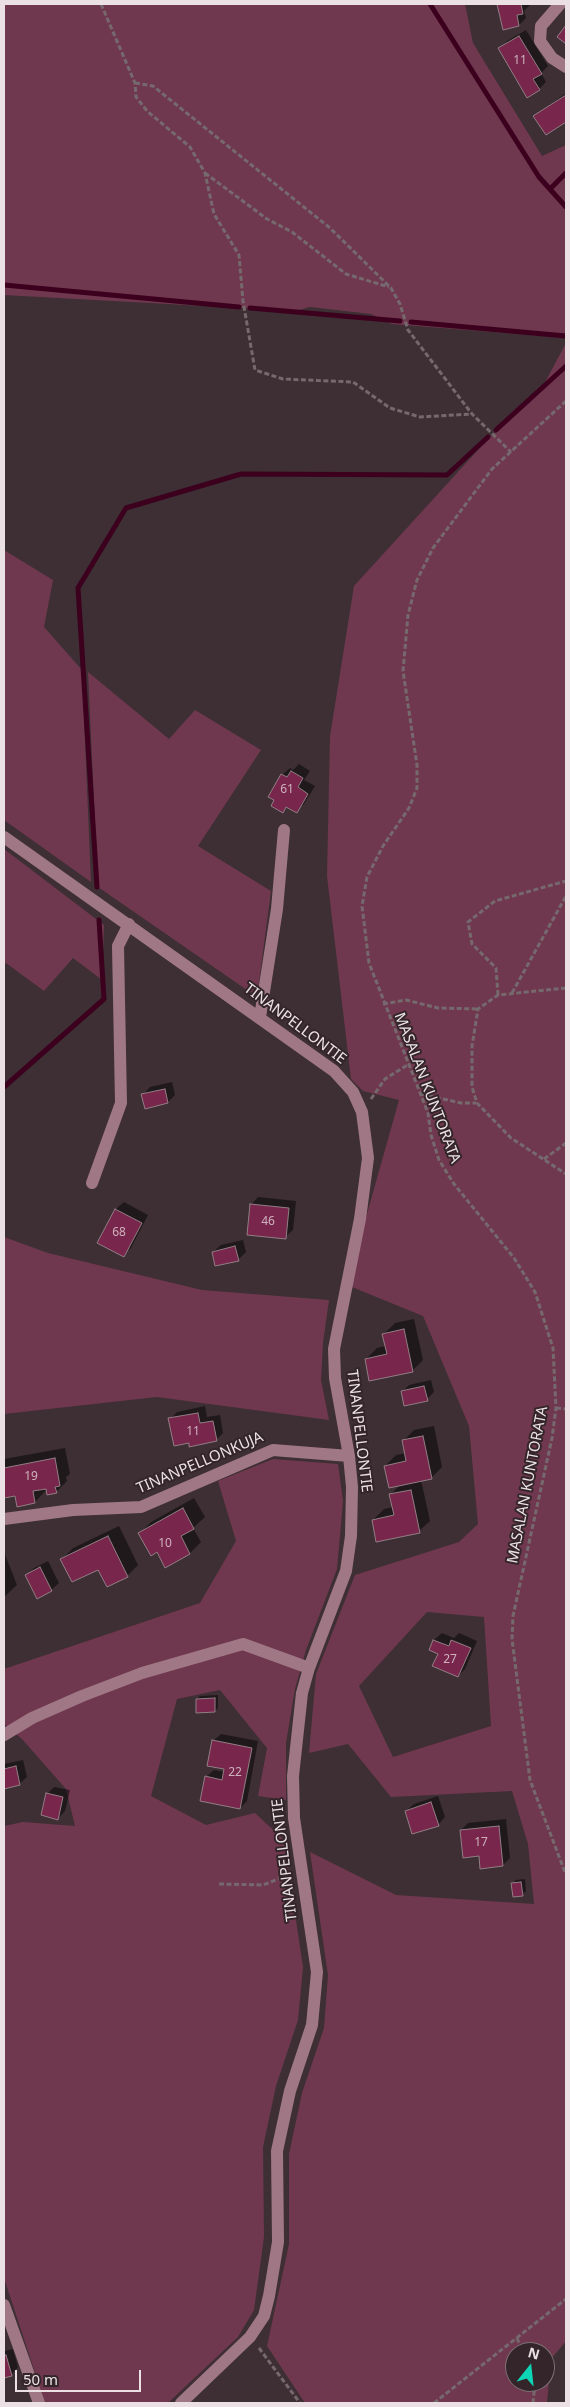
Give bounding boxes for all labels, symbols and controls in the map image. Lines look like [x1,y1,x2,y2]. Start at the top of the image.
house number: 11 [513,54,527,68]
house number: 61 [280,783,294,797]
street label: TINANPELLONTIE [240,980,350,1068]
street label: MASALAN KUNTORATA [390,1010,464,1166]
house number: 46 [261,1215,275,1229]
house number: 68 [112,1226,126,1240]
street label: TINANPELLONTIE [343,1369,375,1493]
street label: MASALAN KUNTORATA [504,1405,552,1565]
house number: 11 [186,1425,200,1439]
street label: TINANPELLONKUJA [134,1428,266,1498]
house number: 19 [24,1470,38,1484]
house number: 10 [158,1537,172,1551]
house number: 27 [443,1653,457,1667]
house number: 22 [228,1766,242,1780]
street label: TINANPELLONTIE [269,1798,301,1922]
house number: 17 [474,1836,488,1850]
north arrow [505,2342,555,2392]
text: N [526,2342,542,2364]
scale bar [18,2360,144,2392]
text: 50 m [23,2369,58,2389]

